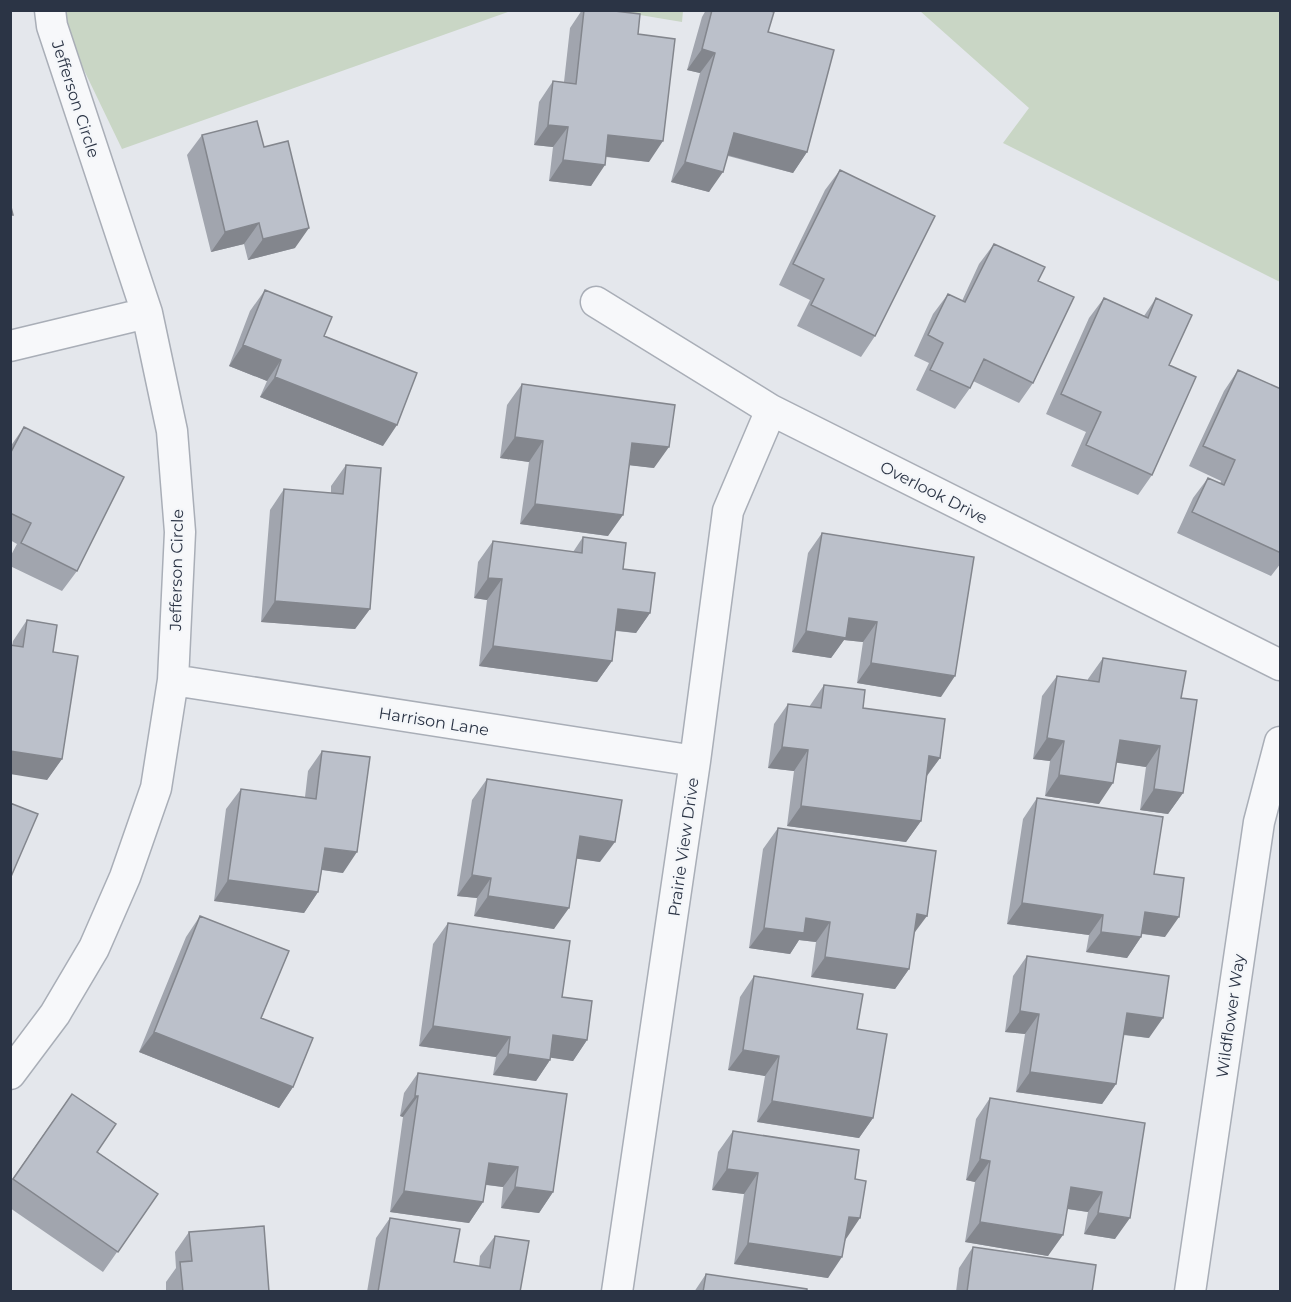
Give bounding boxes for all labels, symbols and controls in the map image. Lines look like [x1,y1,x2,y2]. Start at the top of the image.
street label: Jefferson Circle [47,37,103,160]
street label: Overlook Drive [877,457,991,528]
street label: Jefferson Circle [166,509,187,632]
street label: Harrison Lane [377,703,490,740]
street label: Prairie View Drive [664,776,703,918]
street label: Wildflower Way [1212,952,1249,1079]

